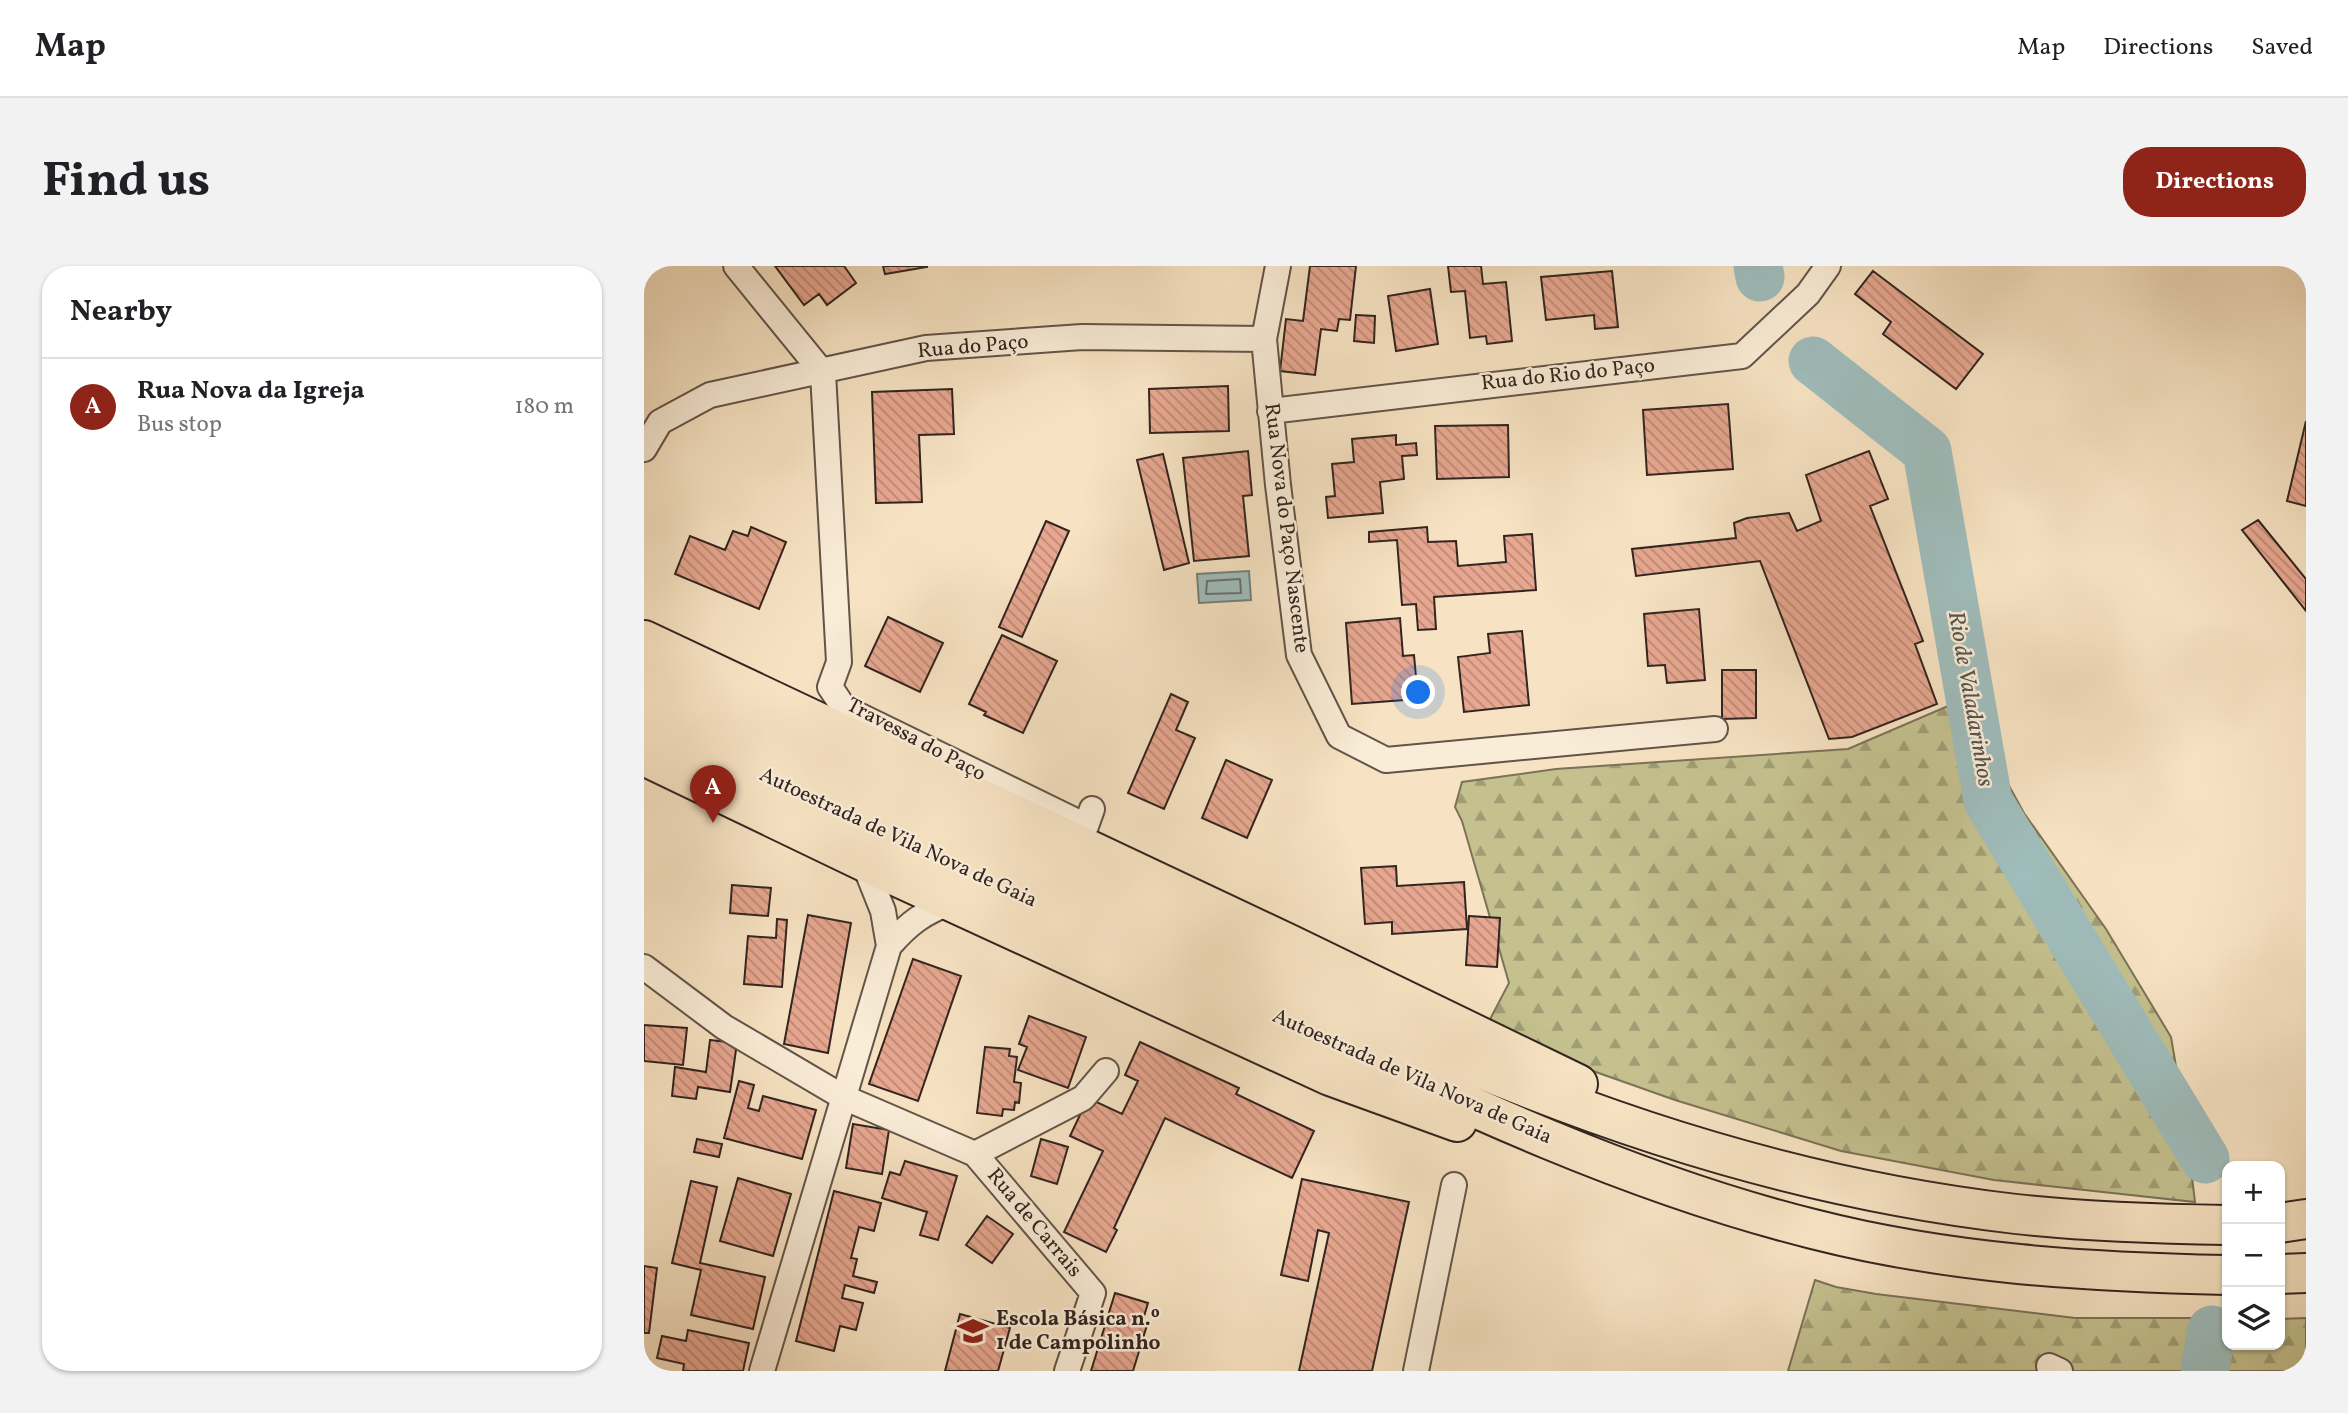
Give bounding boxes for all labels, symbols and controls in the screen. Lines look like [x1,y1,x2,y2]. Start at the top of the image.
text: Map [35,25,106,71]
text: Map [2017,31,2065,65]
text: Directions [2103,31,2213,65]
text: Saved [2251,31,2313,65]
button: Directions [2123,147,2306,217]
text: Find us [42,148,210,217]
text: Nearby [70,291,172,333]
street label: Rua do Paço [916,328,1030,366]
street label: Rua do Rio do Paço [1480,351,1656,399]
text: Rua Nova da Igreja [137,373,365,409]
text: A [85,391,101,423]
text: 180 m [515,391,574,423]
street label: Rua Nova do Paço Nascente [1256,401,1316,655]
text: Bus stop [137,409,222,441]
water label: Rio de Valadarinhos [1939,609,2001,790]
your location [1401,675,1435,709]
street label: Travessa do Paço [841,691,991,789]
street label: Autoestrada de Vila Nova de Gaia [754,761,1042,915]
pin: A [690,765,736,823]
street label: Autoestrada de Vila Nova de Gaia [1267,1002,1557,1152]
map controls [2222,1161,2285,1350]
button: + [2222,1161,2285,1224]
street label: Rua de Carrais [980,1162,1088,1284]
button: − [2222,1224,2285,1287]
button: layers [2222,1287,2285,1350]
place label: Escola Básica n.º 1 de Campolinho [996,1305,1161,1358]
school or university icon: Escola Básica n.º 1 de Campolinho [956,1314,990,1348]

